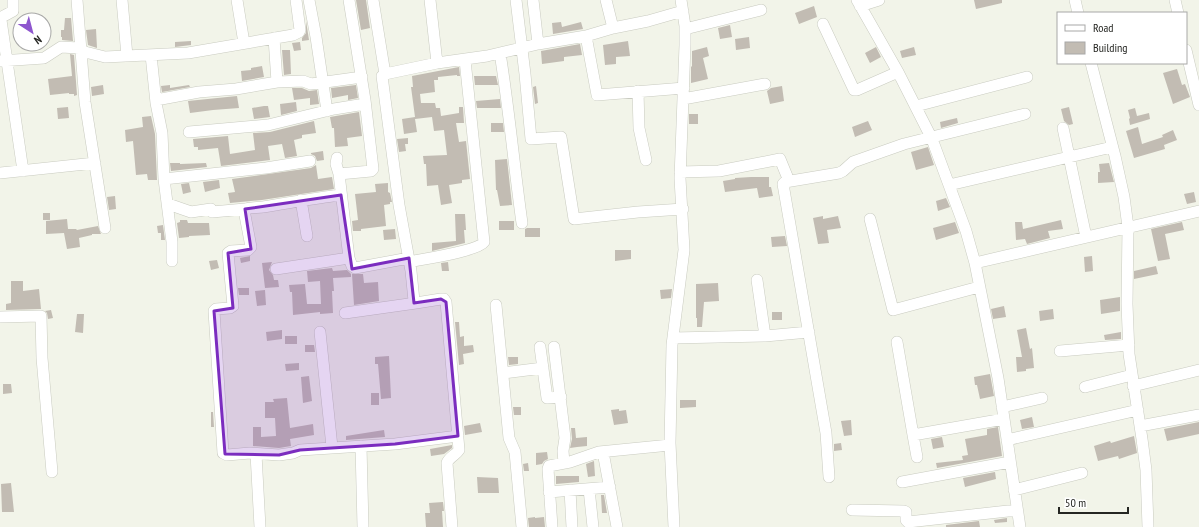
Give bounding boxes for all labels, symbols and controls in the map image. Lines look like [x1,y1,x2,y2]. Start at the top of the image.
north arrow [12,12,52,52]
legend [1057,12,1187,64]
text: Road [1093,20,1113,35]
text: N [31,33,44,48]
text: Building [1093,40,1128,55]
scale bar [1059,489,1128,515]
text: 50 m [1065,495,1086,510]

